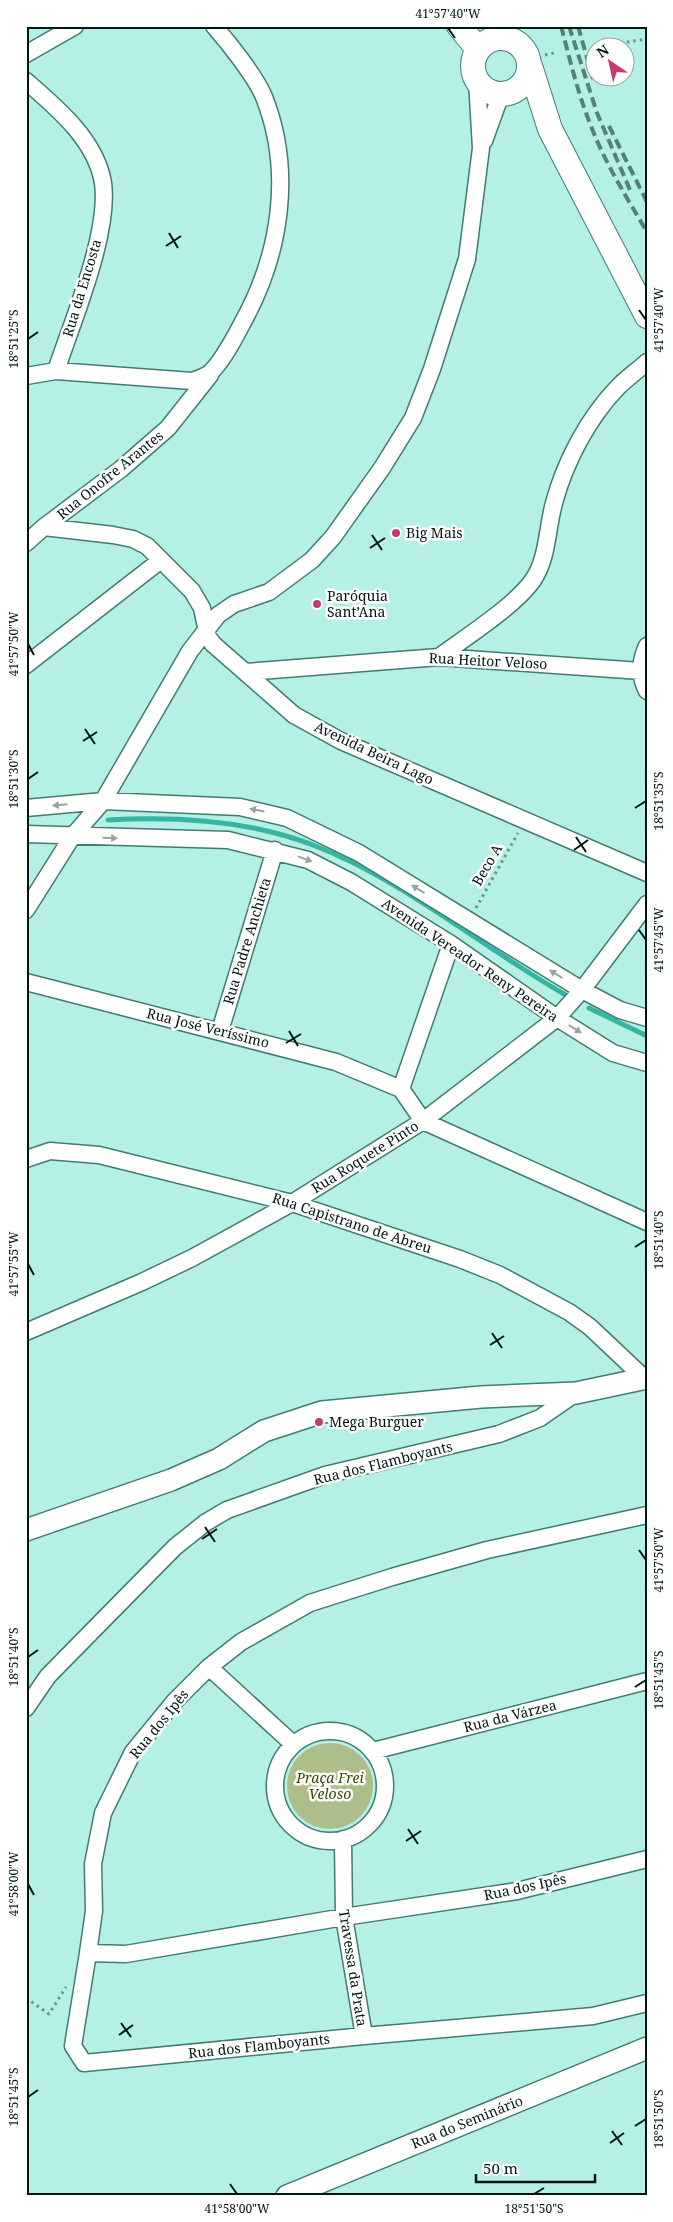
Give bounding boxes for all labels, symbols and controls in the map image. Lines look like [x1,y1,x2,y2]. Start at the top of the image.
text: 41°57'40"W [415,5,481,22]
north arrow [586,38,636,88]
text: N [593,40,612,62]
street label: Rua da Encosta [58,236,105,339]
text: 41°57'40"W [650,287,667,353]
text: 18°51'25"S [5,309,22,369]
street label: Rua Onofre Arantes [52,426,167,523]
place label: Big Mais [406,523,463,542]
marker: Big Mais [390,527,402,539]
place label: Paróquia Sant’Ana [327,586,388,621]
marker: Paróquia Sant’Ana [311,598,323,610]
text: 41°57'50"W [5,611,22,677]
street label: Rua Heitor Veloso [428,648,548,673]
street label: Avenida Beira Lago [312,717,437,789]
text: 18°51'30"S [5,749,22,809]
text: 18°51'35"S [650,771,667,831]
one-way arrow [52,801,68,809]
one-way arrow [248,806,264,814]
one-way arrow [102,834,118,842]
street label: Beco A [467,840,506,889]
one-way arrow [298,855,313,863]
street label: Rua Padre Anchieta [218,875,275,1007]
one-way arrow [411,884,424,893]
street label: Avenida Vereador Reny Pereira [378,893,562,1026]
text: 41°57'45"W [650,907,667,973]
one-way arrow [550,969,563,978]
street label: Rua José Veríssimo [145,1003,271,1052]
one-way arrow [569,1025,582,1034]
street label: Rua Roquete Pinto [308,1116,422,1197]
street label: Rua Capistrano de Abreu [270,1188,434,1257]
text: 18°51'40"S [650,1210,667,1270]
text: 41°57'55"W [5,1231,22,1297]
place label: Mega Burguer [329,1412,424,1431]
marker: Mega Burguer [313,1416,325,1428]
street label: Rua dos Flamboyants [311,1436,454,1489]
text: 41°57'50"W [650,1527,667,1593]
text: 18°51'40"S [5,1627,22,1687]
text: 18°51'45"S [650,1650,667,1710]
street label: Rua dos Ipês [125,1685,192,1762]
street label: Rua da Várzea [461,1695,559,1736]
park label: Praça Frei Veloso [295,1768,364,1803]
text: 41°58'00"W [5,1851,22,1917]
street label: Rua dos Ipês [482,1869,568,1905]
street label: Travessa da Prata [335,1908,372,2028]
street label: Rua dos Flamboyants [187,2029,331,2062]
text: 18°51'45"S [5,2067,22,2127]
text: 18°51'50"S [650,2089,667,2149]
street label: Rua do Seminário [408,2090,525,2153]
scale bar [476,2152,594,2184]
text: 50 m [483,2158,518,2178]
text: 41°58'00"W [204,2200,270,2217]
text: 18°51'50"S [504,2200,564,2217]

